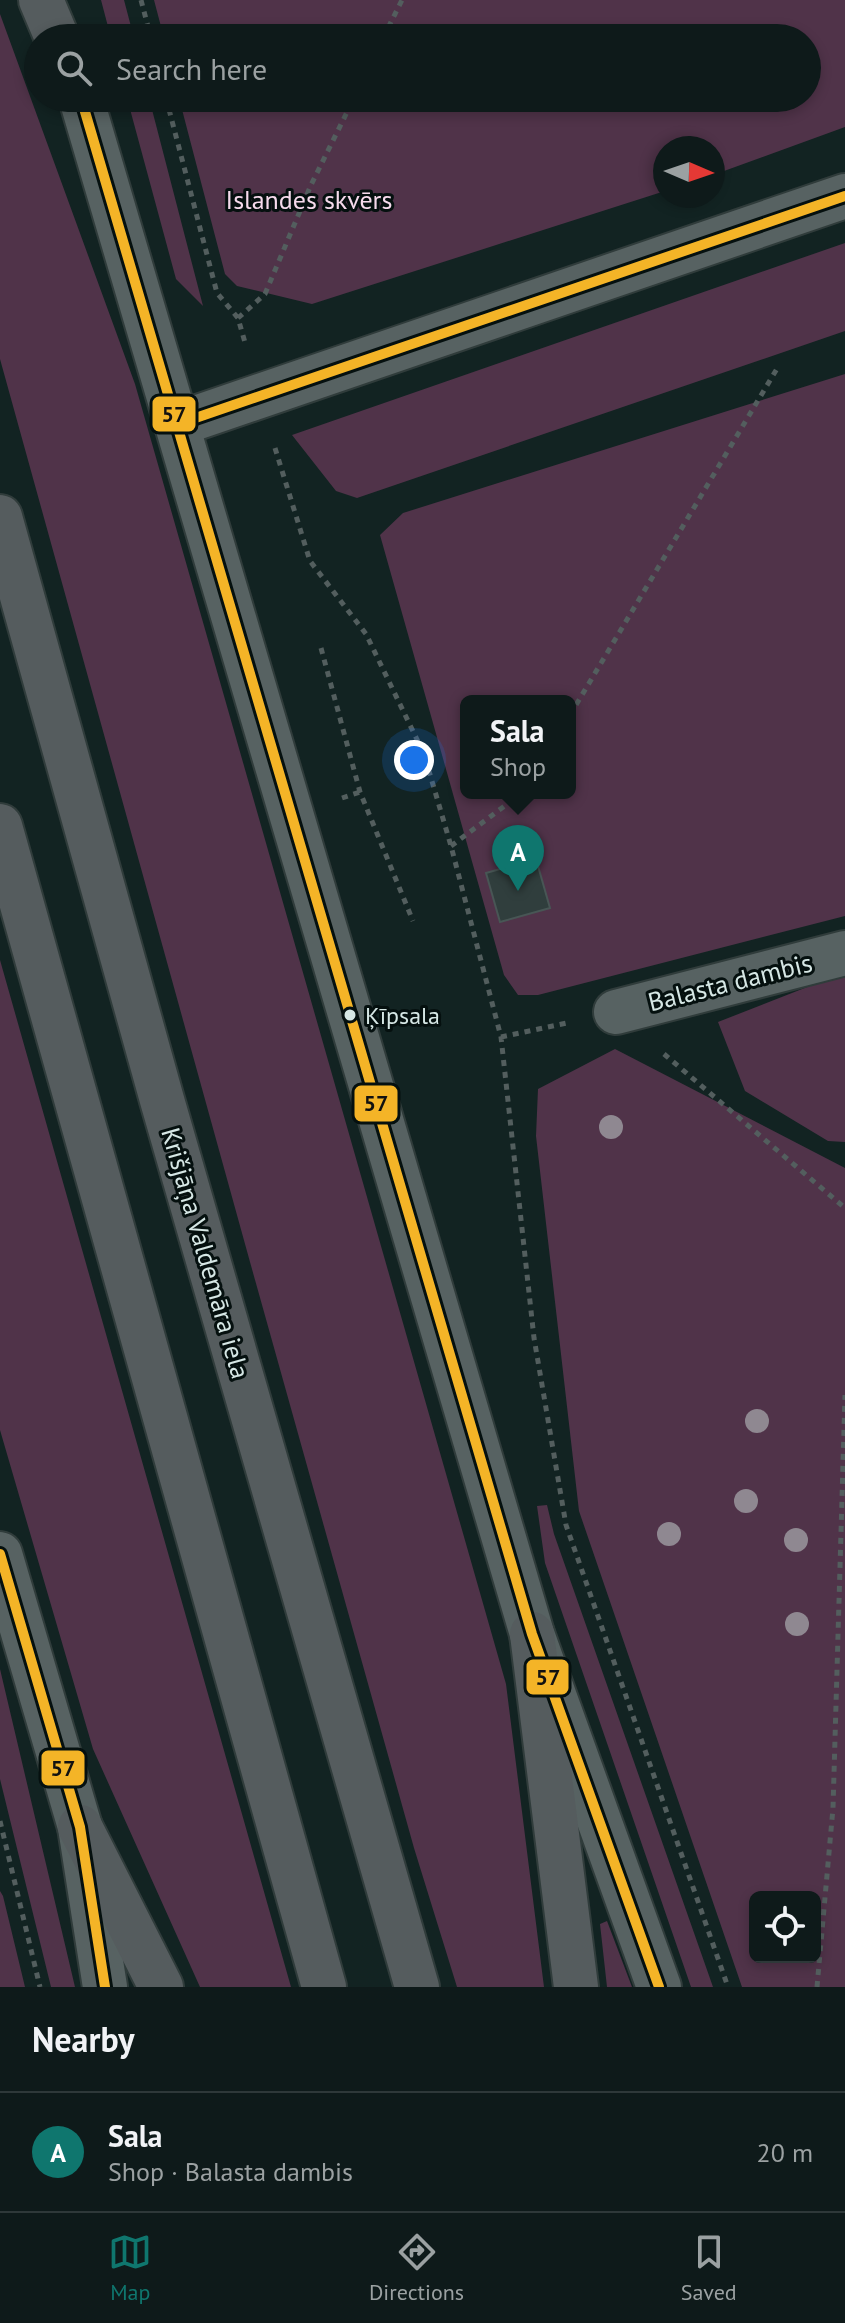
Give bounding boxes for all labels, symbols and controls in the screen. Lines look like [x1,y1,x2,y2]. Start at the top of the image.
search box [24,24,821,112]
icon: search [52,46,96,90]
text: Search here [116,49,267,88]
north arrow [653,136,725,208]
park label: Islandes skvērs [226,183,392,216]
line badge: 57 [151,395,197,433]
text: 57 [162,400,186,428]
popup [460,695,576,799]
text: Sala [490,711,544,750]
your location [394,740,434,780]
text: Shop [490,750,546,783]
pin: A [492,825,544,891]
street label: Balasta dambis [644,946,816,1018]
place label: Ķīpsala [365,1000,440,1031]
marker: Ķīpsala [342,1007,358,1023]
line badge: 57 [353,1084,399,1123]
text: 57 [364,1089,388,1117]
street label: Krišjāņa Valdemāra iela [154,1124,258,1382]
line badge: 57 [525,1658,570,1696]
text: 57 [536,1663,560,1691]
line badge: 57 [40,1749,86,1787]
text: 57 [51,1754,75,1782]
map controls [749,1891,821,1963]
button: locate [749,1891,821,1963]
text: Nearby [32,2017,134,2061]
text: Sala [108,2116,162,2155]
text: A [50,2136,66,2169]
text: 20 m [757,2136,813,2169]
text: Shop · Balasta dambis [108,2155,353,2188]
tab: Map [108,2230,152,2306]
tab: Directions [369,2230,464,2306]
tab: Saved [681,2230,737,2306]

